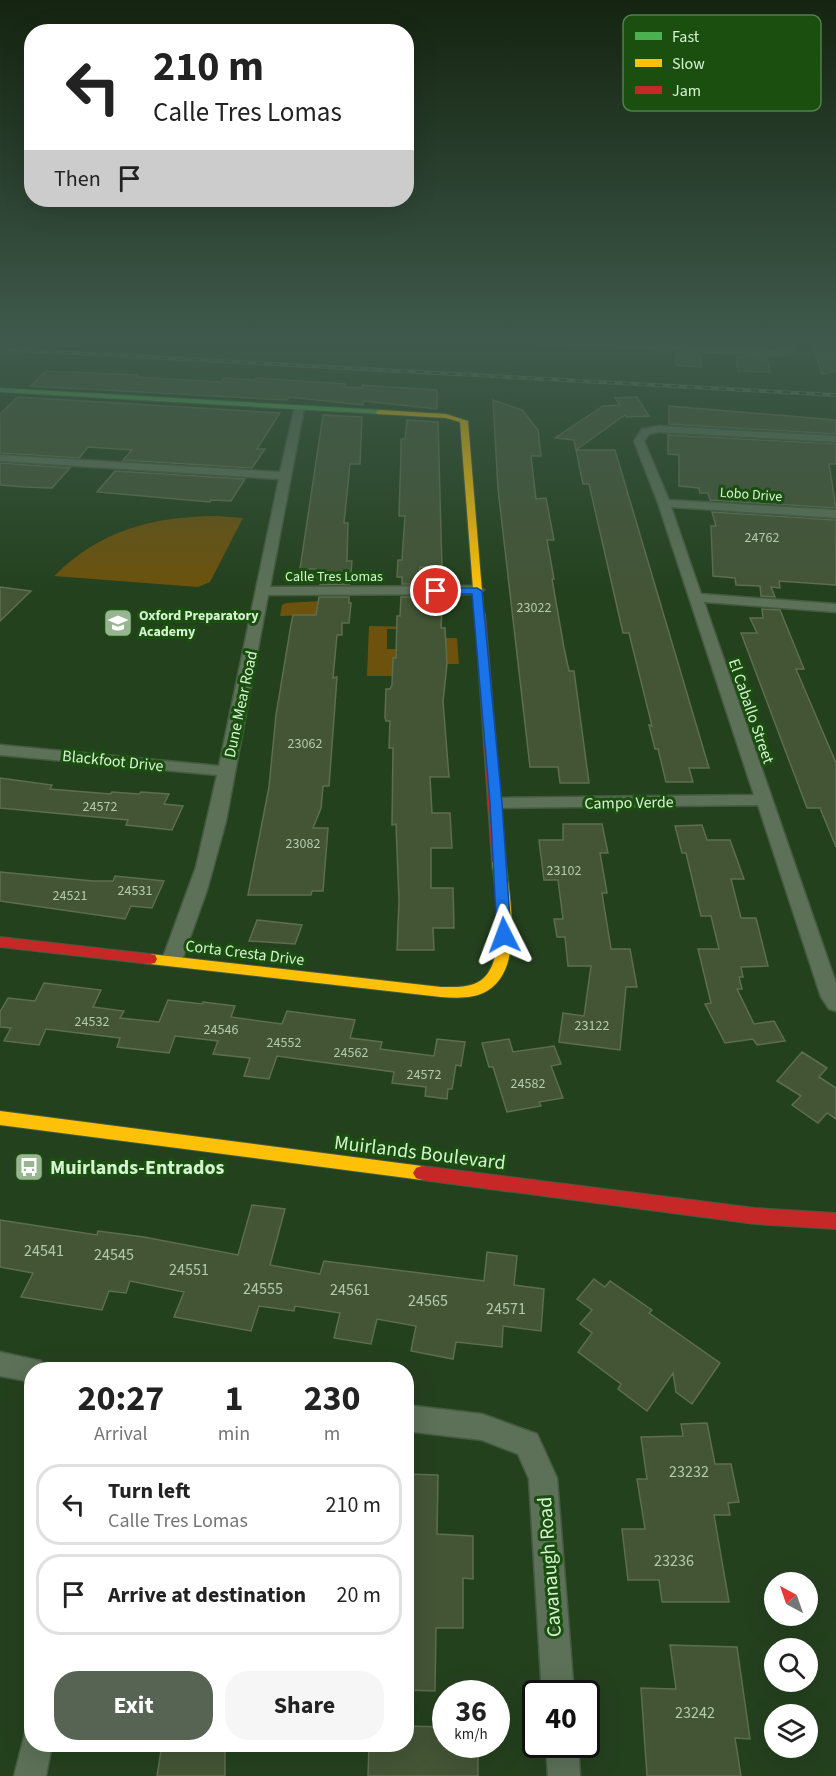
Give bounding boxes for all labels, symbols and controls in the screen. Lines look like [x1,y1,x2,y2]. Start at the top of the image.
legend [623,15,821,111]
text: Fast [672,26,700,48]
text: 210 m [153,37,264,97]
icon: left [54,48,132,126]
text: Slow [672,53,705,75]
text: Jam [672,80,701,102]
text: Calle Tres Lomas [153,93,342,132]
icon: arrive [113,162,146,195]
text: Then [54,163,101,195]
street label: Lobo Drive [719,483,783,507]
house number: 24762 [745,528,779,548]
pin [410,565,461,616]
street label: Calle Tres Lomas [285,567,383,587]
icon: arrive [419,574,452,607]
house number: 23022 [517,598,551,618]
place label: Oxford Preparatory Academy [138,606,259,642]
school or university icon: Oxford Preparatory Academy [102,607,134,639]
street label: Dune Mear Road [219,649,263,760]
street label: El Caballo Street [723,656,780,767]
house number: 23062 [288,734,322,754]
street label: Blackfoot Drive [61,745,165,777]
street label: Campo Verde [584,791,674,815]
house number: 24572 [83,797,117,817]
house number: 23082 [286,834,320,854]
house number: 23102 [547,861,581,881]
house number: 24531 [118,881,152,901]
house number: 24521 [53,886,87,906]
position arrow [472,903,536,967]
street label: Corta Cresta Drive [184,935,306,971]
house number: 24532 [75,1012,109,1032]
house number: 23122 [575,1016,609,1036]
house number: 24546 [204,1020,238,1040]
house number: 24552 [267,1033,301,1053]
house number: 24562 [334,1043,368,1063]
house number: 24572 [407,1065,441,1085]
house number: 24582 [511,1074,545,1094]
street label: Muirlands Boulevard [333,1129,507,1177]
bus stop icon: Muirlands-Entrados [13,1151,45,1183]
place label: Muirlands-Entrados [50,1154,224,1182]
house number: 24541 [24,1240,64,1262]
house number: 24545 [94,1244,134,1266]
house number: 24551 [169,1259,209,1281]
house number: 24555 [243,1278,283,1300]
house number: 24561 [330,1279,370,1301]
house number: 24565 [408,1290,448,1312]
house number: 24571 [486,1298,526,1320]
text: 20:27 [77,1373,164,1424]
text: 1 [224,1373,243,1424]
text: 230 [304,1373,361,1424]
text: Arrival [94,1420,148,1448]
text: min [218,1420,250,1448]
text: m [324,1420,340,1448]
house number: 23232 [669,1461,709,1483]
text: Turn left [108,1475,190,1507]
icon: left [57,1488,90,1521]
text: 210 m [326,1489,381,1521]
street label: Cavanaugh Road [531,1496,569,1638]
text: Calle Tres Lomas [108,1507,248,1535]
house number: 23236 [654,1550,694,1572]
north arrow [764,1572,818,1626]
map controls [764,1572,818,1758]
icon: arrive [57,1578,90,1611]
text: Arrive at destination [108,1579,306,1611]
text: 20 m [336,1579,381,1611]
button: search [764,1638,818,1692]
button: Exit [54,1671,213,1740]
button: Share [225,1671,384,1740]
speed limit sign: 40 [522,1680,600,1758]
text: 36 [455,1690,487,1733]
house number: 23242 [675,1702,715,1724]
button: layers [764,1704,818,1758]
text: km/h [454,1724,488,1745]

